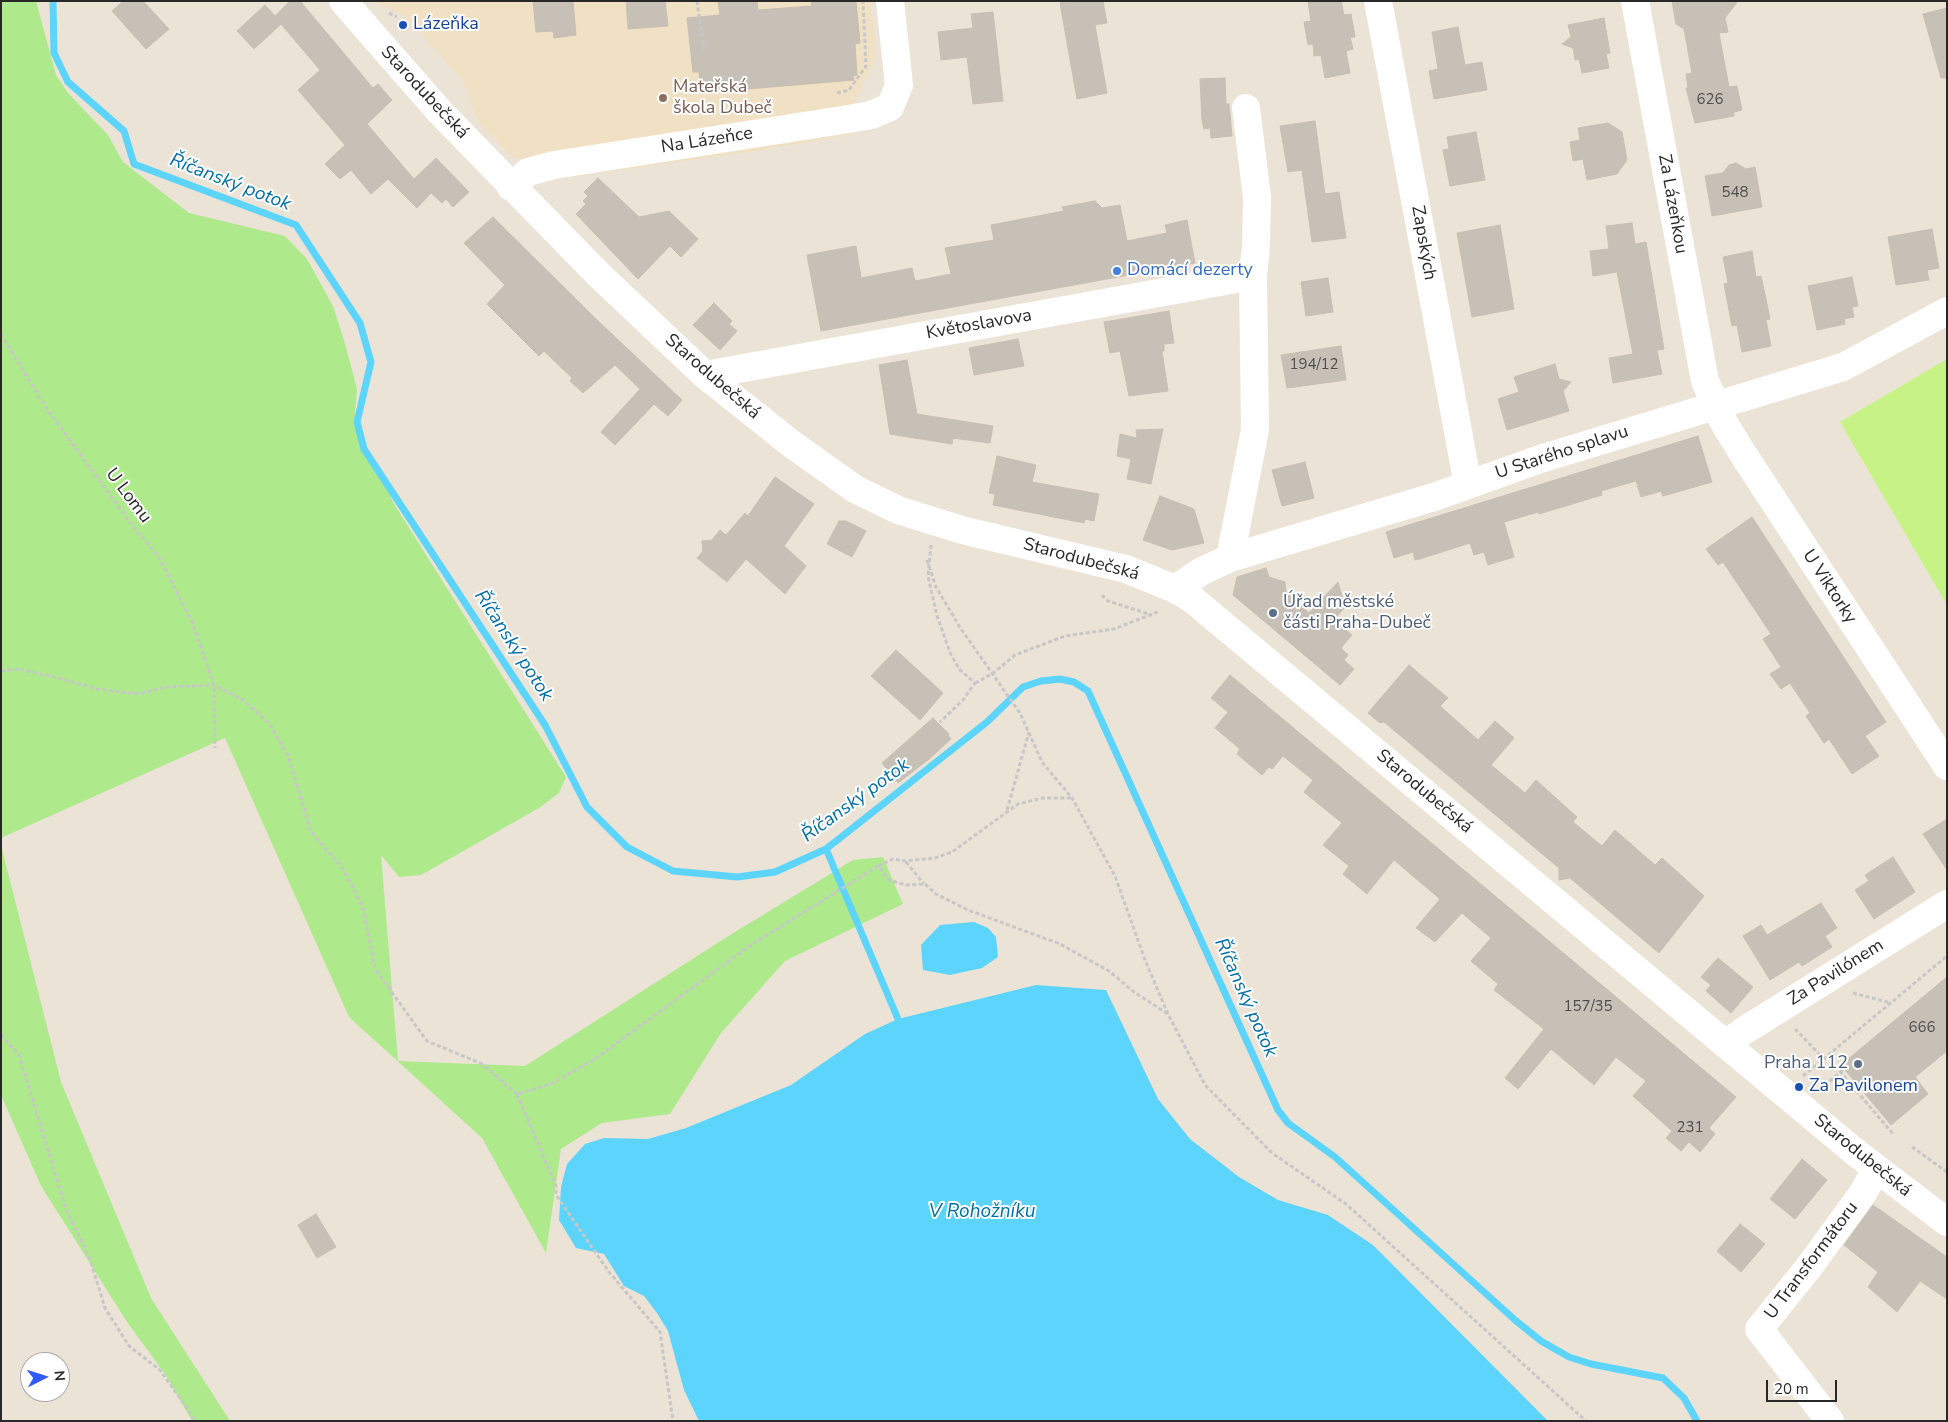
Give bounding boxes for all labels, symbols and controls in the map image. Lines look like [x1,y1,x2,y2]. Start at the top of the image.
place label: Lázeňka [413,14,479,36]
marker: Lázeňka [397,19,409,31]
street label: Starodubečská [375,42,473,144]
place label: Mateřská škola Dubeč [673,77,772,120]
house number: 626 [1697,91,1723,109]
marker: Mateřská škola Dubeč [657,92,669,104]
street label: Na Lázeňce [660,123,754,159]
water label: Říčanský potok [166,149,294,217]
street label: Za Lázeňkou [1653,153,1691,255]
house number: 548 [1722,184,1748,202]
street label: Zapských [1406,204,1440,282]
place label: Domácí dezerty [1127,260,1253,282]
marker: Domácí dezerty [1111,265,1123,277]
street label: Květoslavova [925,305,1033,345]
street label: Starodubečská [660,330,764,424]
house number: 194/12 [1289,356,1339,374]
street label: U Starého splavu [1493,421,1631,485]
street label: U Lomu [100,464,156,528]
street label: Starodubečská [1021,534,1141,586]
street label: U Viktorky [1797,546,1861,628]
water label: Říčanský potok [469,586,557,706]
place label: Úřad městské části Praha-Dubeč [1283,592,1431,634]
marker: Úřad městské části Praha-Dubeč [1267,607,1279,619]
street label: Starodubečská [1371,745,1477,839]
water label: Říčanský potok [798,754,914,848]
water label: Říčanský potok [1209,935,1281,1061]
street label: Za Pavilónem [1784,935,1888,1011]
house number: 157/35 [1563,998,1613,1016]
house number: 666 [1909,1019,1935,1037]
place label: Praha 112 [1764,1053,1848,1075]
marker: Praha 112 [1852,1058,1864,1070]
place label: Za Pavilonem [1809,1076,1918,1098]
marker: Za Pavilonem [1793,1081,1805,1093]
street label: Starodubečská [1809,1110,1915,1202]
house number: 231 [1677,1119,1703,1137]
street label: U Transformátoru [1761,1198,1863,1324]
water label: V Rohožníku [929,1201,1035,1223]
north arrow [20,1352,70,1402]
text: N [50,1370,69,1382]
scale bar [1768,1370,1839,1402]
text: 20 m [1774,1379,1809,1399]

